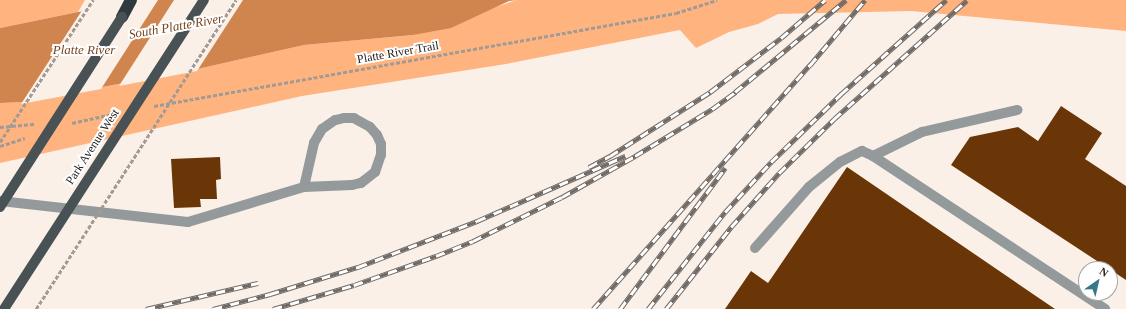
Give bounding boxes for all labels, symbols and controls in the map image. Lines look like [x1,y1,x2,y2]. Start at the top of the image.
water label: South Platte River [128,11,224,43]
street label: Platte River Trail [356,39,440,67]
water label: Platte River [53,42,115,58]
street label: Park Avenue West [63,106,123,188]
north arrow [1078,261,1118,301]
text: N [1097,265,1111,279]

